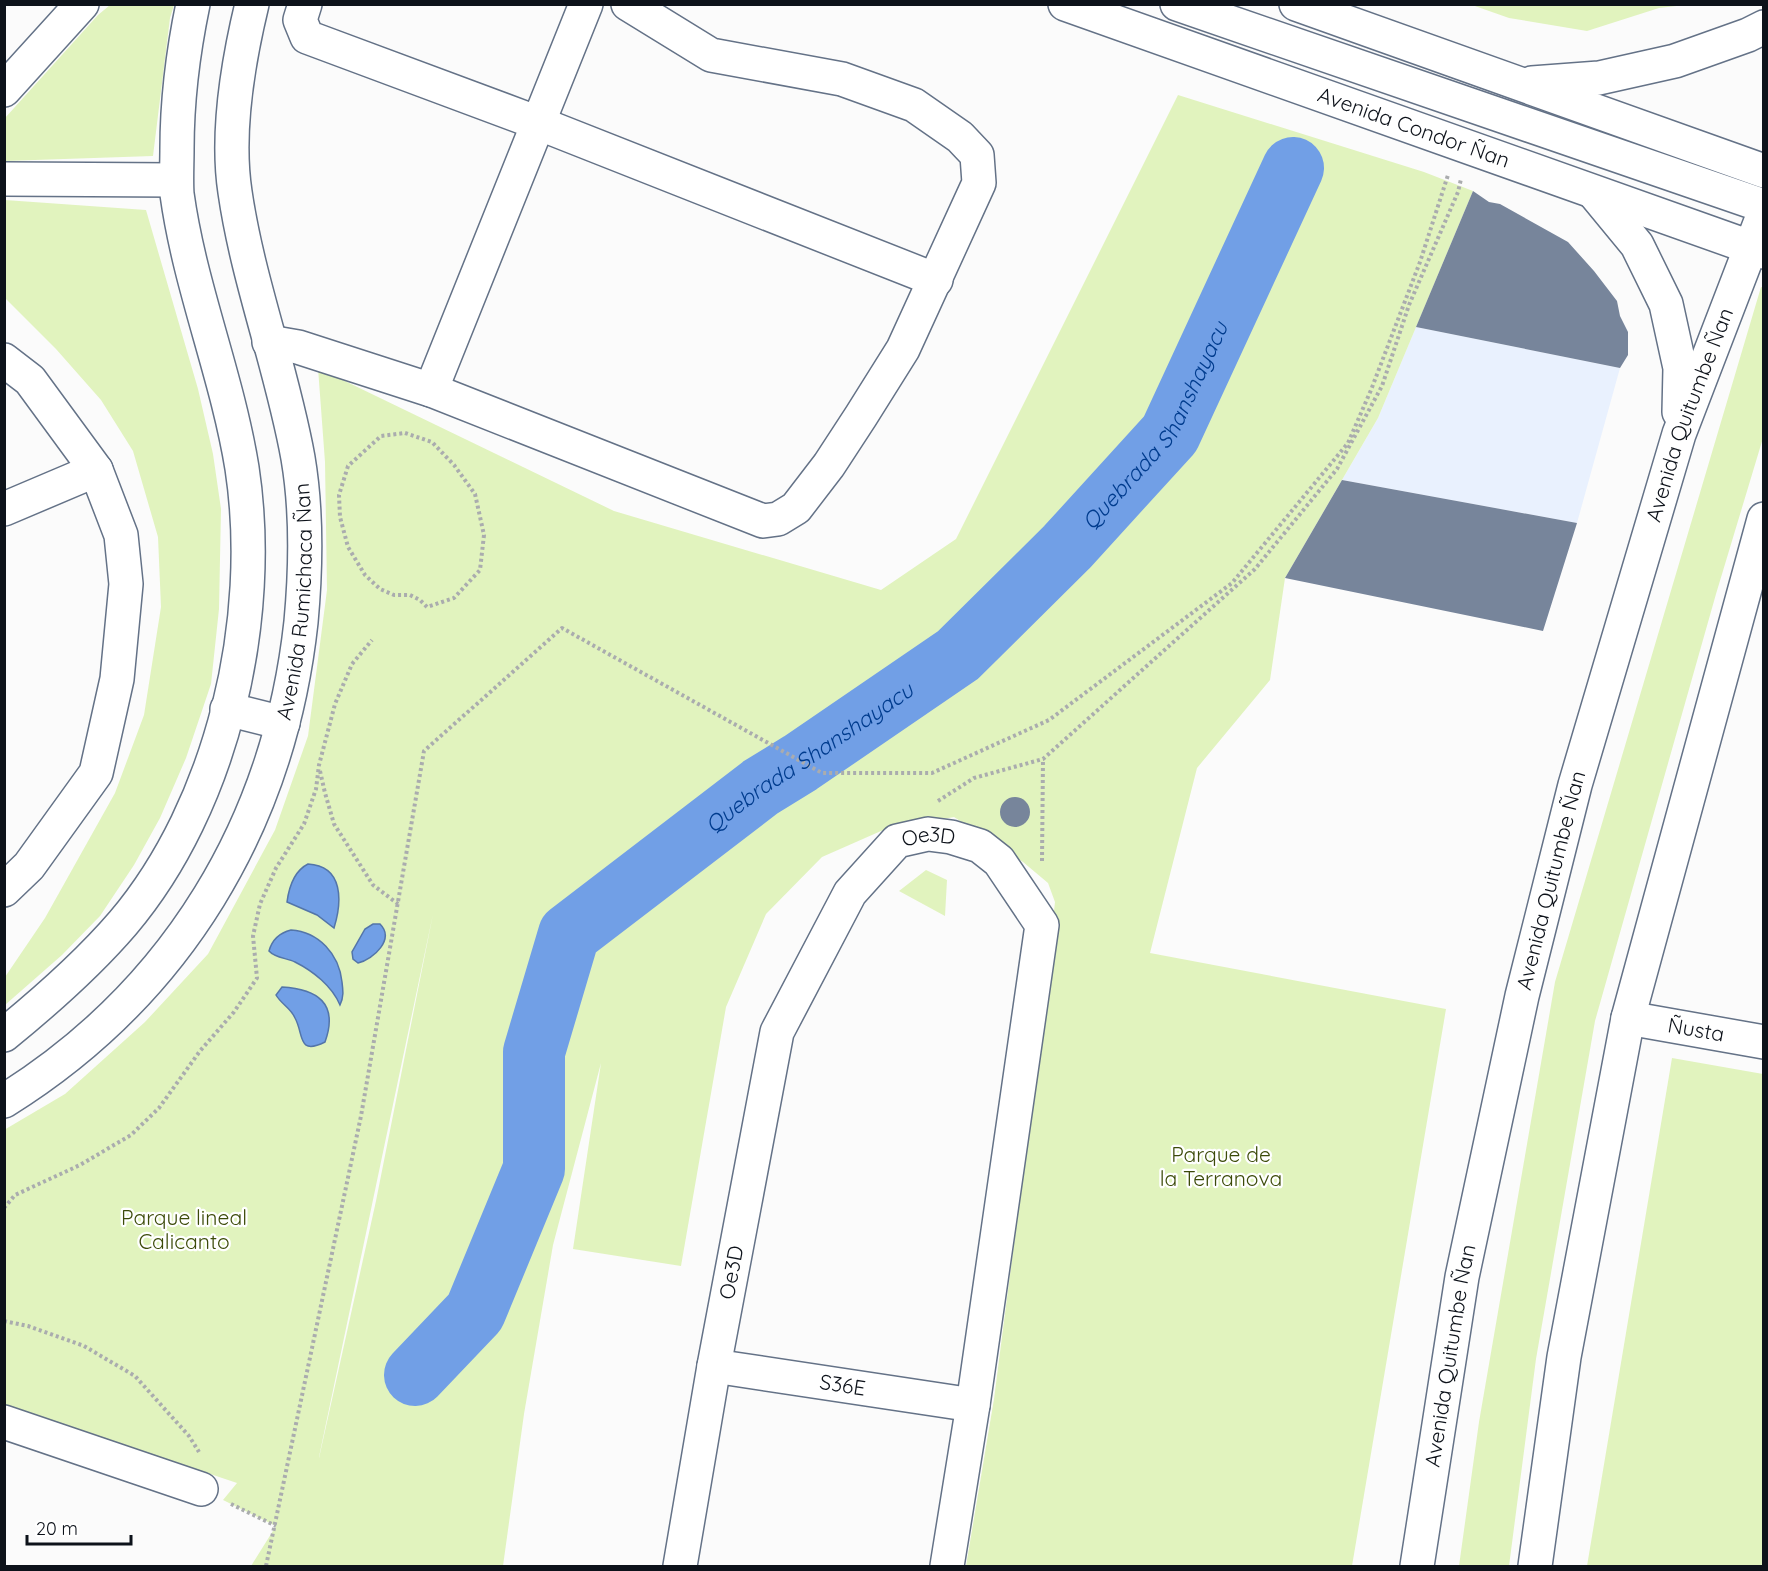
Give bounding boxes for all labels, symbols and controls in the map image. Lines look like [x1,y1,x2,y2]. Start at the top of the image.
street label: Avenida Condor Ñan [1315,81,1513,173]
street label: Avenida Quitumbe Ñan [1640,304,1738,525]
water label: Quebrada Shanshayacu [1076,316,1235,535]
street label: Avenida Rumichaca Ñan [270,482,317,723]
water label: Quebrada Shanshayacu [699,675,920,839]
street label: Avenida Quitumbe Ñan [1510,767,1591,993]
street label: Oe3D [899,820,957,852]
street label: Ñusta [1666,1011,1726,1047]
park label: Parque de la Terranova [1160,1141,1282,1191]
park label: Parque lineal Calicanto [121,1204,247,1254]
street label: Avenida Quitumbe Ñan [1419,1242,1481,1469]
street label: Oe3D [713,1243,748,1301]
street label: S36E [818,1368,867,1401]
scale bar [27,1508,130,1546]
text: 20 m [36,1517,78,1540]

